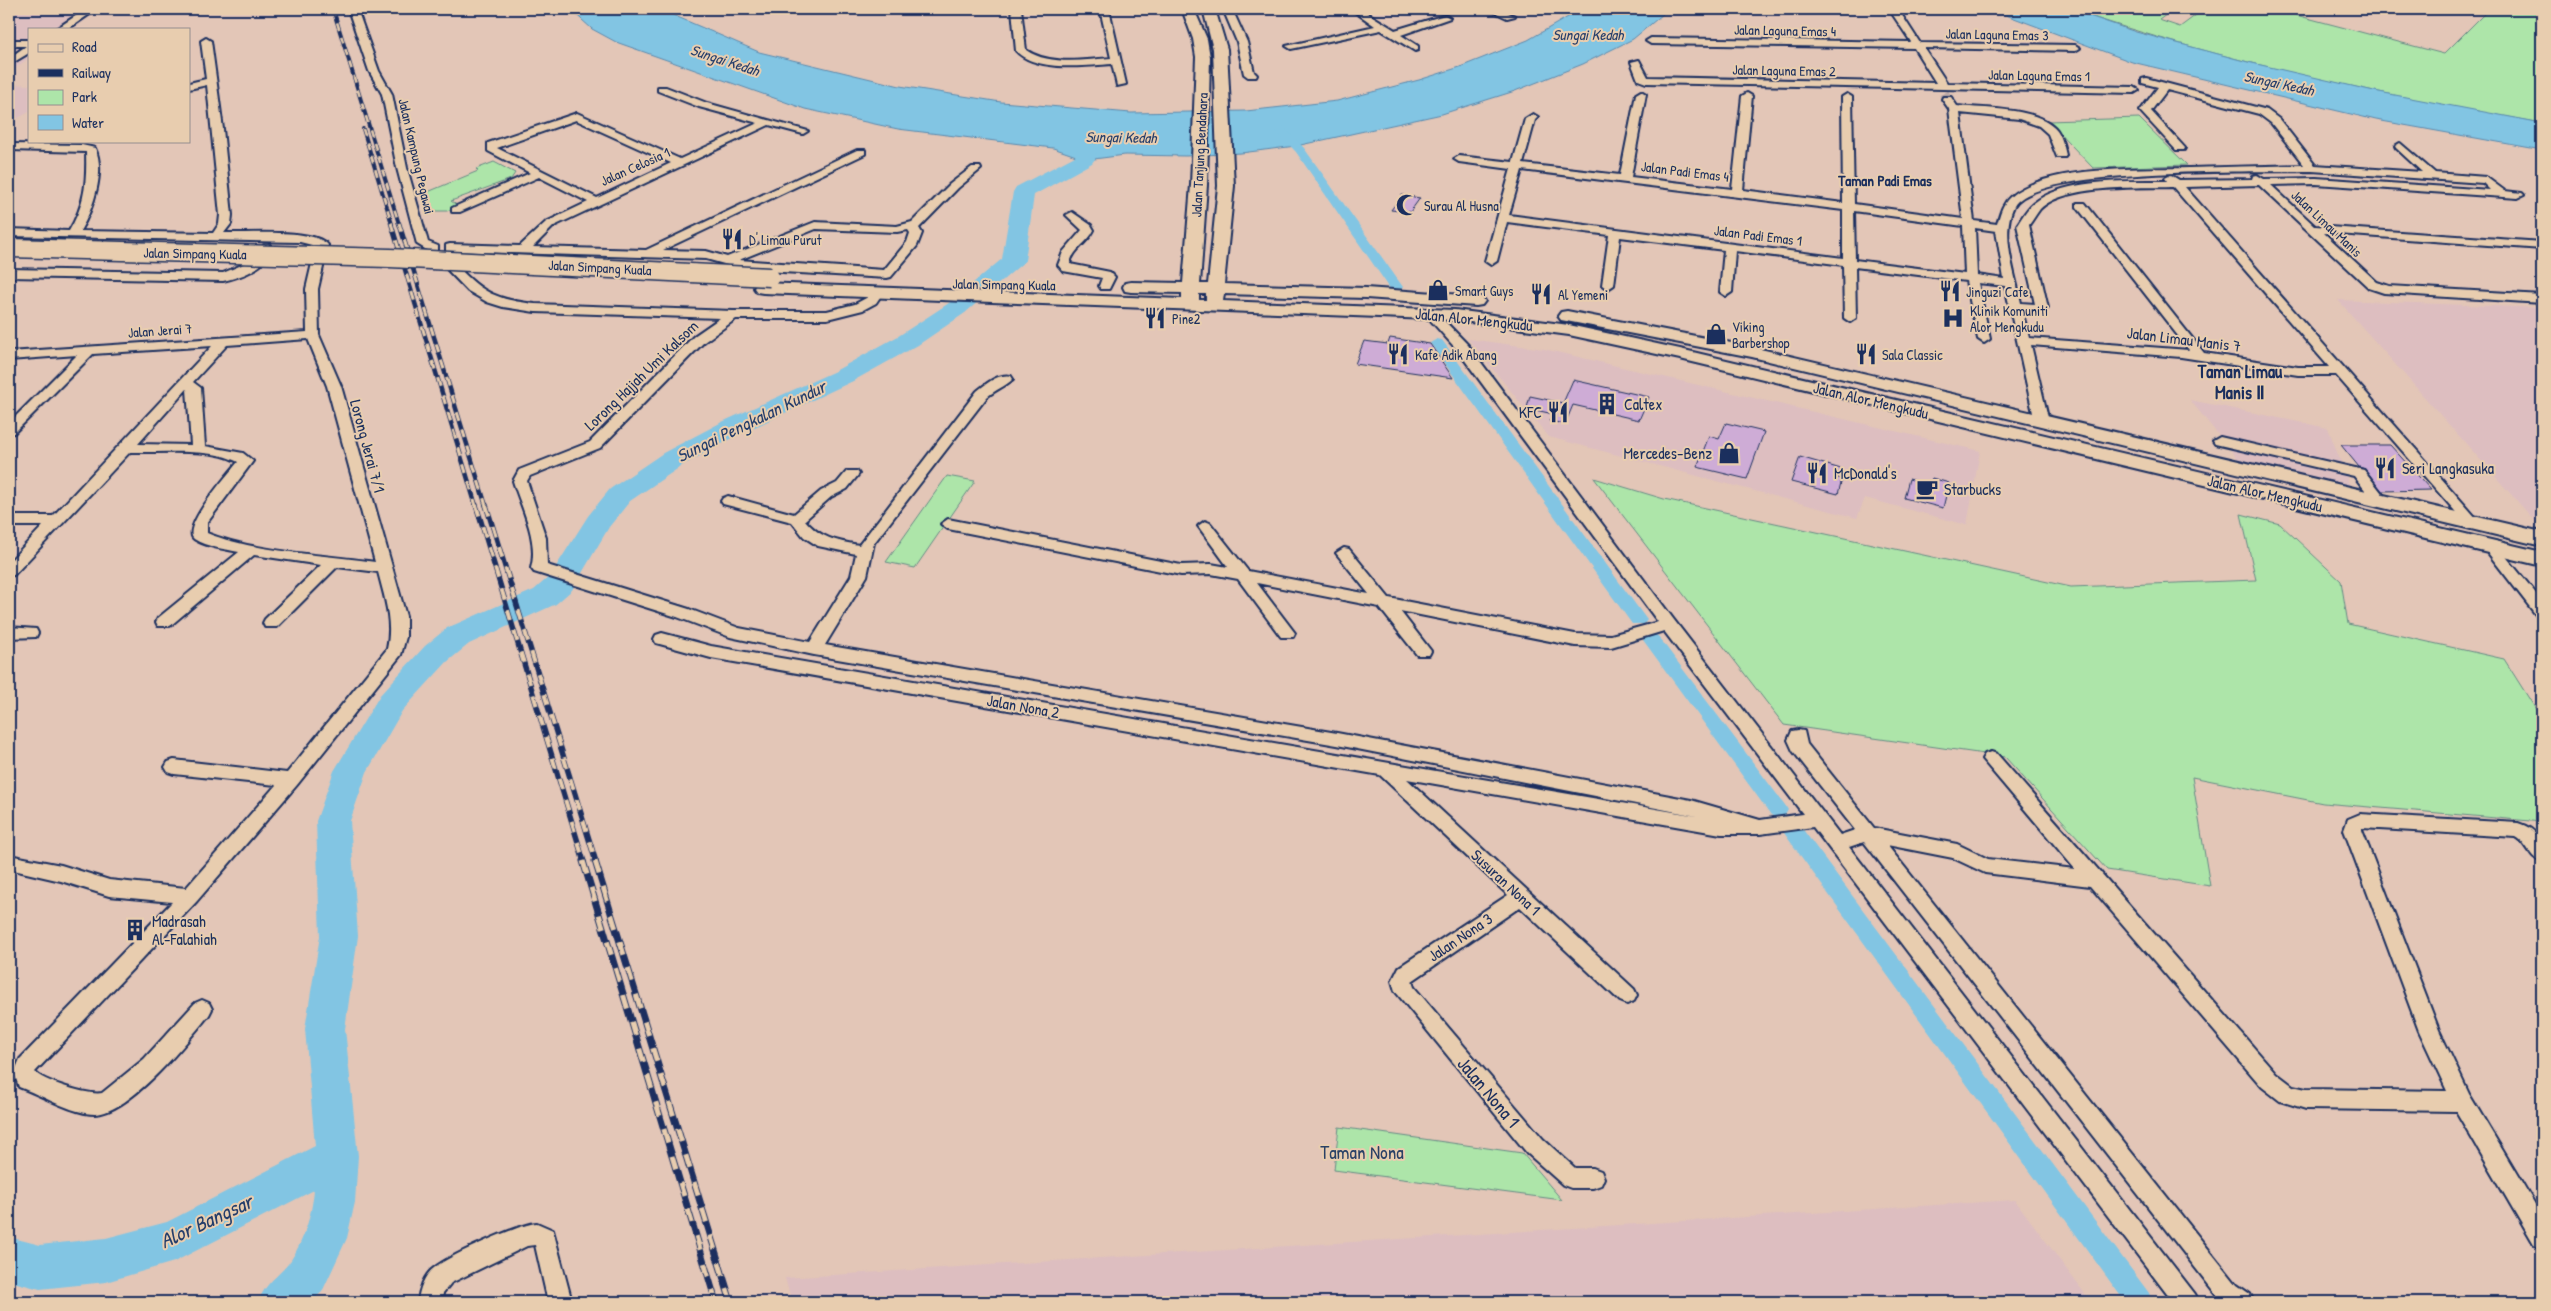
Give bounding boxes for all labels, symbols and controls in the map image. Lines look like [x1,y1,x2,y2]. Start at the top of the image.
street label: Jalan Laguna Emas 4 [1734,20,1836,41]
water label: Sungai Kedah [1553,24,1625,45]
street label: Jalan Laguna Emas 3 [1945,24,2049,45]
legend [28,28,190,142]
text: Road [72,36,97,57]
water label: Sungai Kedah [688,39,764,81]
street label: Jalan Laguna Emas 2 [1732,60,1836,81]
text: Railway [72,62,111,83]
street label: Jalan Laguna Emas 1 [1988,65,2090,86]
water label: Sungai Kedah [2242,65,2318,101]
text: Park [72,86,97,107]
street label: Jalan Tanjung Bendahara [1186,92,1213,218]
street label: Jalan Kampung Pegawai [393,96,440,216]
text: Water [72,112,104,133]
water label: Sungai Kedah [1085,126,1158,148]
street label: Jalan Celosia 1 [597,142,673,190]
street label: Jalan Padi Emas 4 [1640,156,1730,186]
district label: Taman Padi Emas [1837,170,1932,191]
street label: Jalan Limau Manis [2288,185,2366,261]
mosque icon: Surau Al Husna [1394,192,1420,218]
place label: Surau Al Husna [1424,196,1499,215]
street label: Jalan Padi Emas 1 [1713,220,1803,250]
restaurant icon: D' Limau Purut [719,226,745,252]
place label: D' Limau Purut [749,230,822,249]
street label: Jalan Simpang Kuala [143,243,247,264]
street label: Jalan Simpang Kuala [548,255,653,280]
street label: Jalan Simpang Kuala [952,274,1056,295]
shop icon: Smart Guys [1425,277,1451,303]
restaurant icon: Jinguzi Cafe [1937,278,1963,304]
place label: Smart Guys [1455,281,1514,301]
restaurant icon: Al Yemeni [1528,281,1554,307]
place label: Jinguzi Cafe [1966,282,2029,302]
place label: Al Yemeni [1558,285,1608,304]
place label: Klinik Komuniti Alor Mengkudu [1970,301,2048,337]
street label: Jalan Alor Mengkudu [1414,302,1534,336]
restaurant icon: Pine2 [1142,305,1168,331]
hospital icon: Klinik Komuniti Alor Mengkudu [1940,305,1966,331]
place label: Pine2 [1172,309,1201,328]
street label: Lorong Hajjah Umi Kalsom [579,315,703,435]
place label: Viking Barbershop [1732,317,1790,353]
street label: Jalan Jerai 7 [127,318,193,342]
shop icon: Viking Barbershop [1703,321,1729,347]
street label: Jalan Limau Manis 7 [2126,321,2242,357]
restaurant icon: Kafe Adik Abang [1385,341,1411,367]
restaurant icon: Sala Classic [1853,341,1879,367]
place label: Kafe Adik Abang [1415,345,1497,365]
place label: Sala Classic [1882,345,1943,364]
district label: Taman Limau Manis Ⅱ [2197,359,2283,405]
water label: Sungai Pengkalan Kundur [672,373,832,468]
street label: Jalan Alor Mengkudu [1811,376,1931,424]
building icon: Caltex [1594,391,1620,417]
place label: Caltex [1624,393,1662,415]
street label: Lorong Jerai 7/1 [345,397,391,495]
restaurant icon: KFC [1545,399,1571,425]
place label: KFC [1519,401,1542,423]
shop icon: Mercedes-Benz [1716,440,1742,466]
place label: Mercedes-Benz [1624,442,1712,464]
restaurant icon: Seri Langkasuka [2372,455,2398,481]
place label: Seri Langkasuka [2402,457,2494,479]
restaurant icon: McDonald's [1804,460,1830,486]
place label: McDonald's [1834,462,1897,484]
street label: Jalan Alor Mengkudu [2205,469,2325,517]
cafe icon: Starbucks [1914,476,1940,502]
place label: Starbucks [1944,478,2001,500]
street label: Jalan Nona 2 [985,689,1061,723]
street label: Susuran Nona 1 [1466,844,1546,920]
street label: Jalan Nona 3 [1424,907,1496,967]
place label: Madrasah Al-Falahiah [152,910,217,950]
building icon: Madrasah Al-Falahiah [122,917,148,943]
street label: Jalan Nona 1 [1452,1051,1526,1133]
park label: Taman Nona [1320,1139,1404,1165]
water label: Alor Bangsar [155,1186,260,1255]

